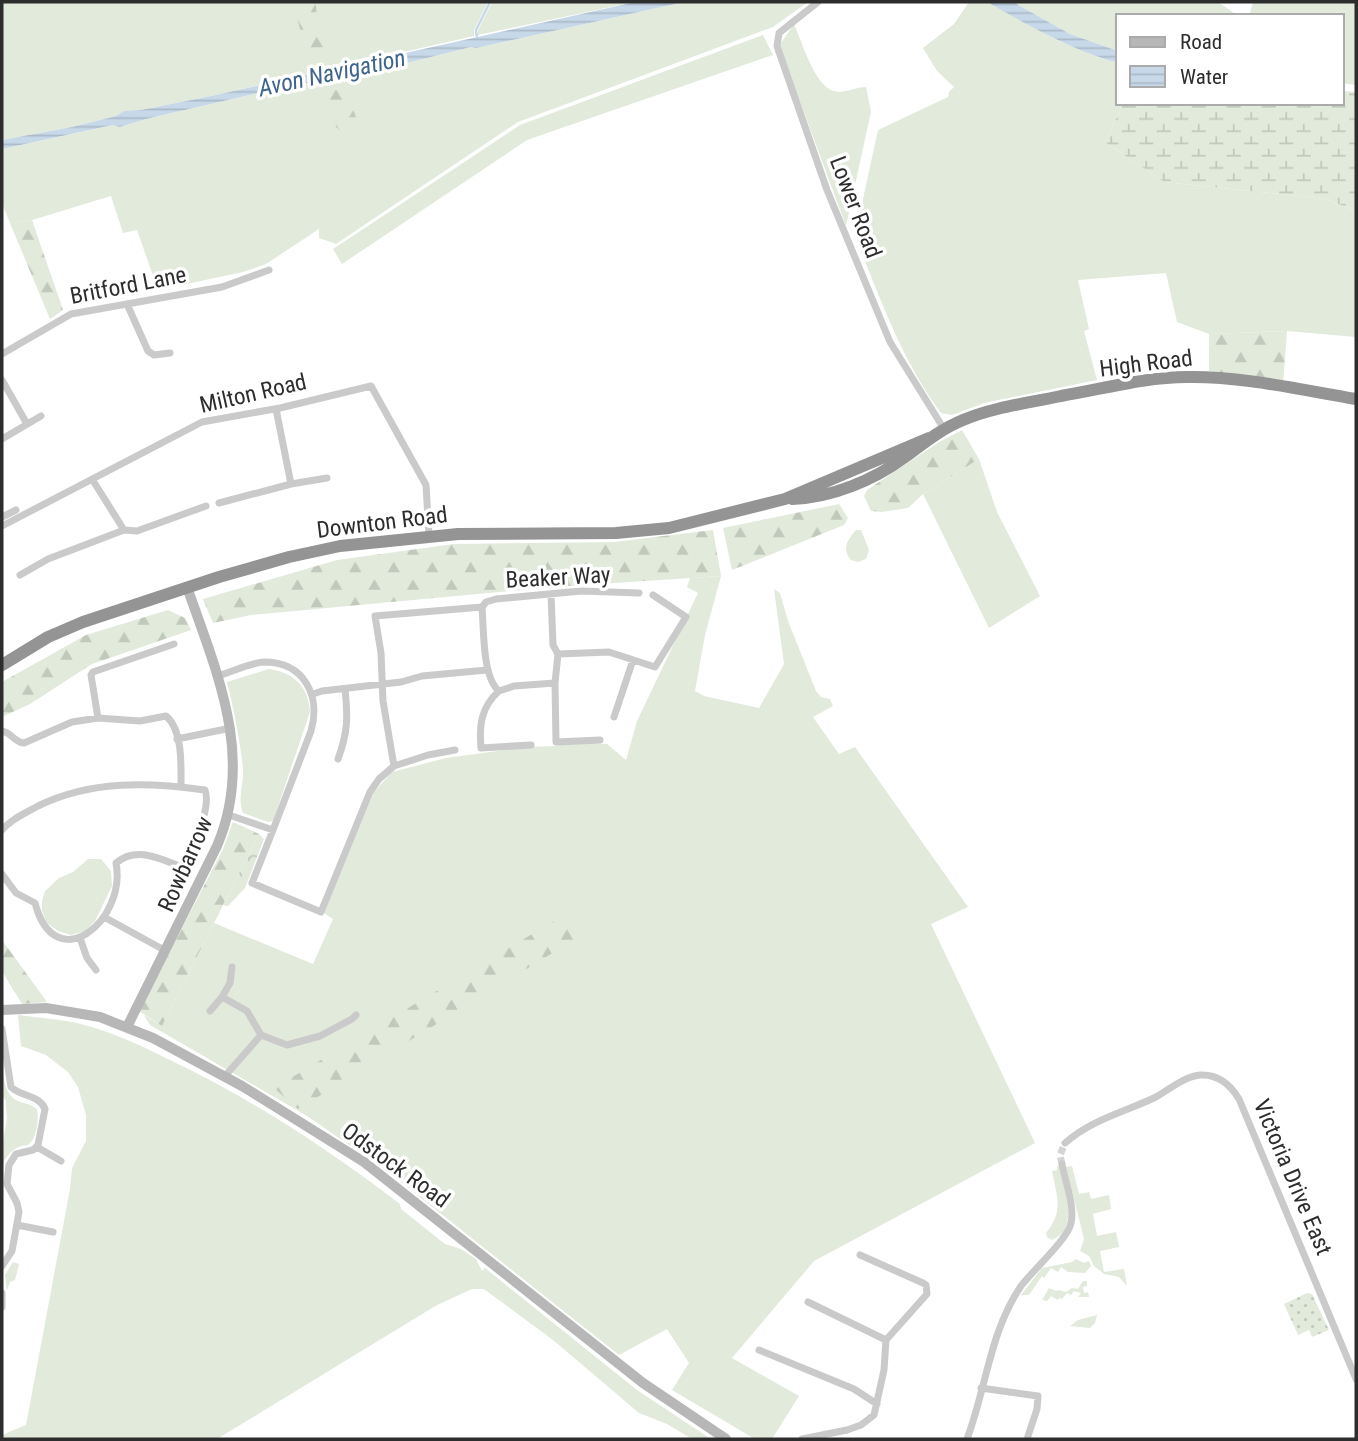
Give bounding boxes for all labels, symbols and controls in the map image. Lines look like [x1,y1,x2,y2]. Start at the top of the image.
legend [1116,14,1344,105]
text: Road [1180,30,1222,54]
water label: Avon Navigation [255,44,408,102]
text: Water [1180,65,1228,89]
street label: Lower Road [824,153,887,262]
street label: Britford Lane [68,261,189,310]
street label: High Road [1098,344,1194,383]
street label: Milton Road [197,368,309,419]
street label: Downton Road [315,501,449,544]
street label: Beaker Way [505,561,612,594]
street label: Rowbarrow [153,812,218,916]
street label: Victoria Drive East [1248,1095,1337,1259]
street label: Odstock Road [337,1117,455,1213]

